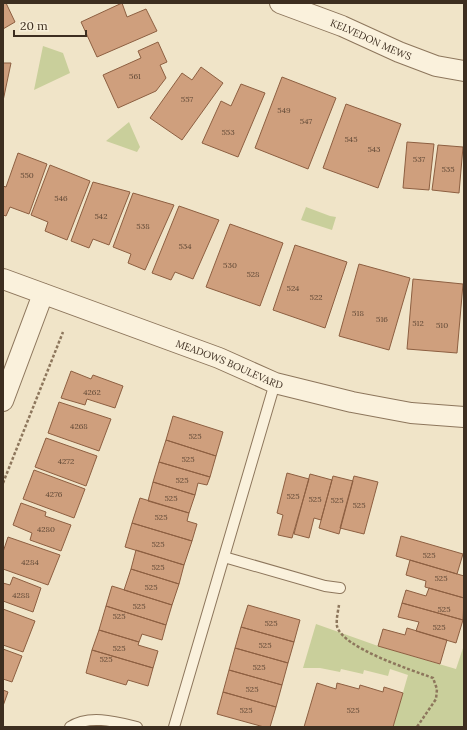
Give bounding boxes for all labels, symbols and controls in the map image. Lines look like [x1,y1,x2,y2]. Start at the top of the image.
scale bar [14,12,86,38]
street label: KELVEDON MEWS [328,16,414,63]
text: 20 m [20,18,48,33]
house number: 561 [129,71,141,81]
house number: 557 [181,94,194,104]
house number: 549 [277,105,291,115]
house number: 547 [300,116,313,126]
house number: 553 [221,127,235,137]
house number: 545 [344,134,358,144]
house number: 543 [367,144,381,154]
house number: 537 [413,154,425,164]
house number: 535 [441,164,455,174]
house number: 550 [20,170,34,180]
house number: 546 [54,193,68,203]
house number: 542 [95,211,108,221]
house number: 538 [136,221,150,231]
house number: 534 [178,241,192,251]
house number: 530 [223,260,237,270]
house number: 528 [246,269,260,279]
house number: 524 [287,283,300,293]
house number: 522 [310,292,322,302]
house number: 518 [352,308,364,318]
house number: 516 [376,314,388,324]
house number: 512 [412,318,424,328]
house number: 510 [436,320,448,330]
street label: MEADOWS BOULEVARD [174,337,284,392]
house number: 4262 [83,387,101,397]
house number: 4268 [70,421,88,431]
house number: 525 [188,431,202,441]
house number: 525 [181,454,195,464]
house number: 4272 [58,456,74,466]
house number: 525 [175,475,189,485]
house number: 4276 [46,489,63,499]
house number: 525 [286,491,300,501]
house number: 525 [164,493,178,503]
house number: 525 [308,494,322,504]
house number: 525 [330,495,344,505]
house number: 525 [352,500,366,510]
house number: 525 [154,512,168,522]
house number: 4280 [37,524,55,534]
house number: 525 [151,539,165,549]
house number: 525 [422,550,436,560]
house number: 4284 [21,557,39,567]
house number: 525 [151,562,165,572]
house number: 525 [434,573,448,583]
house number: 525 [144,582,158,592]
house number: 4288 [12,590,30,600]
house number: 525 [132,601,146,611]
house number: 525 [437,604,451,614]
house number: 525 [112,611,126,621]
house number: 525 [264,618,278,628]
house number: 525 [432,622,446,632]
house number: 525 [258,640,272,650]
house number: 525 [112,643,126,653]
house number: 525 [99,654,113,664]
house number: 525 [252,662,266,672]
house number: 525 [245,684,259,694]
house number: 525 [239,705,253,715]
house number: 525 [346,705,360,715]

